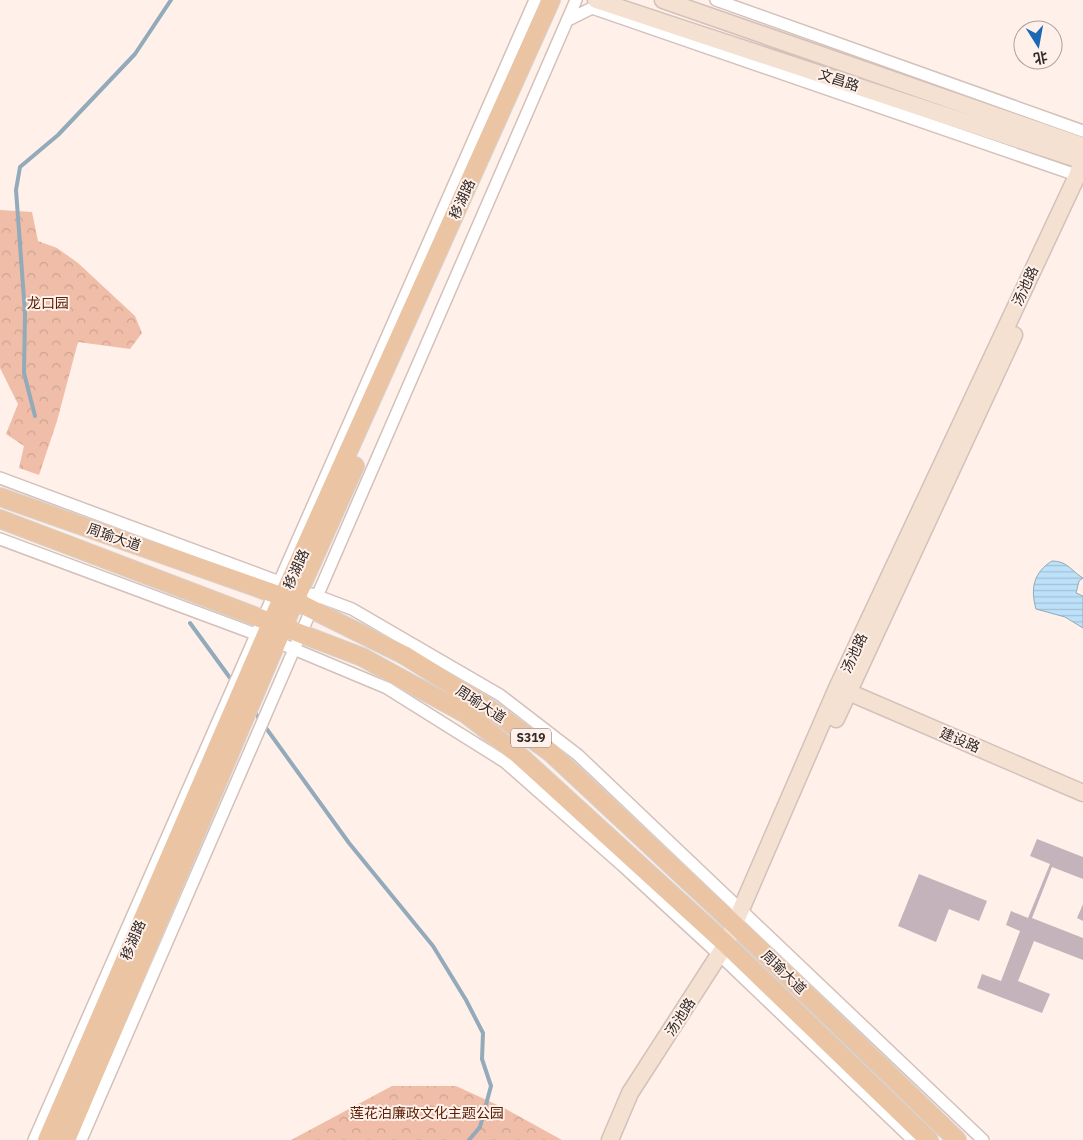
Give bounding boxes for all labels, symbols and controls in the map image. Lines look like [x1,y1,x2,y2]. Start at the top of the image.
north arrow [1013,20,1063,70]
text: 北 [1032,48,1049,68]
street label: 文昌路 [816,65,862,95]
street label: 移湖路 [445,176,479,222]
street label: 汤池路 [1008,263,1042,309]
park label: 龙口园 [27,294,69,312]
street label: 周瑜大道 [85,519,143,555]
street label: 移湖路 [279,546,313,592]
street label: 汤池路 [837,630,871,676]
street label: 周瑜大道 [453,681,509,727]
street label: 建设路 [937,724,983,756]
road number: S319 [511,728,551,748]
street label: 移湖路 [117,917,149,963]
street label: 周瑜大道 [758,946,810,998]
street label: 汤池路 [661,994,699,1040]
park label: 莲花泊廉政文化主题公园 [350,1104,504,1122]

